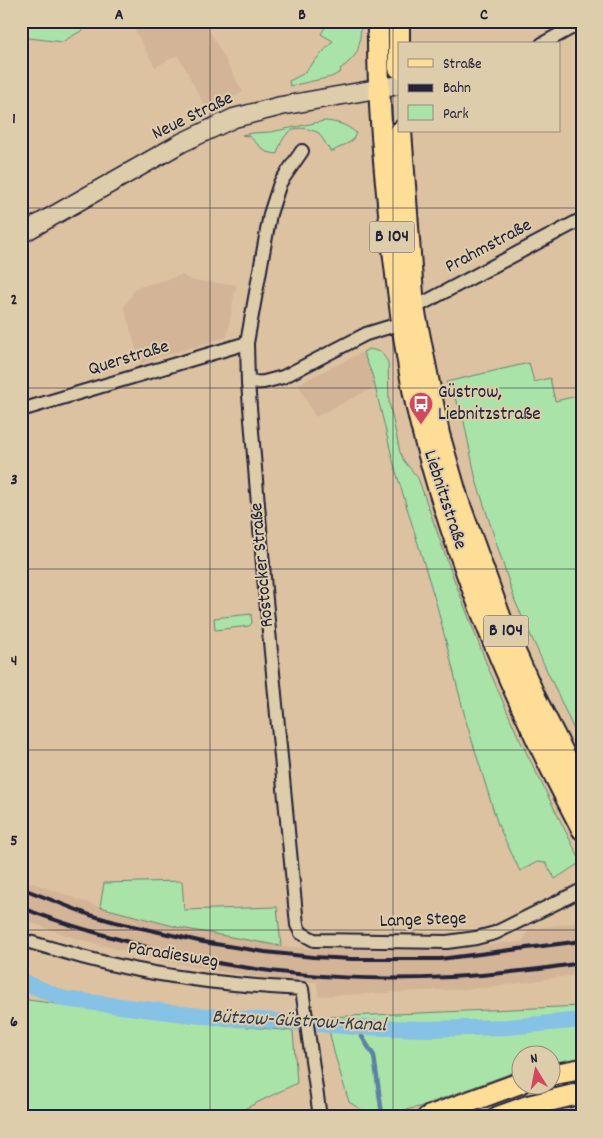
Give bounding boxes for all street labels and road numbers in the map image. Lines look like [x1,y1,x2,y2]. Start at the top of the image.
street label: Neue Straße [148,86,238,148]
street label: Prahmstraße [441,213,537,281]
road number: B 104 [370,222,414,252]
street label: Querstraße [85,334,173,384]
street label: Liebnitzstraße [415,447,473,553]
street label: Rostocker Straße [244,502,282,628]
road number: B 104 [484,616,528,646]
street label: Lange Stege [379,906,467,936]
street label: Paradiesweg [126,936,220,976]

